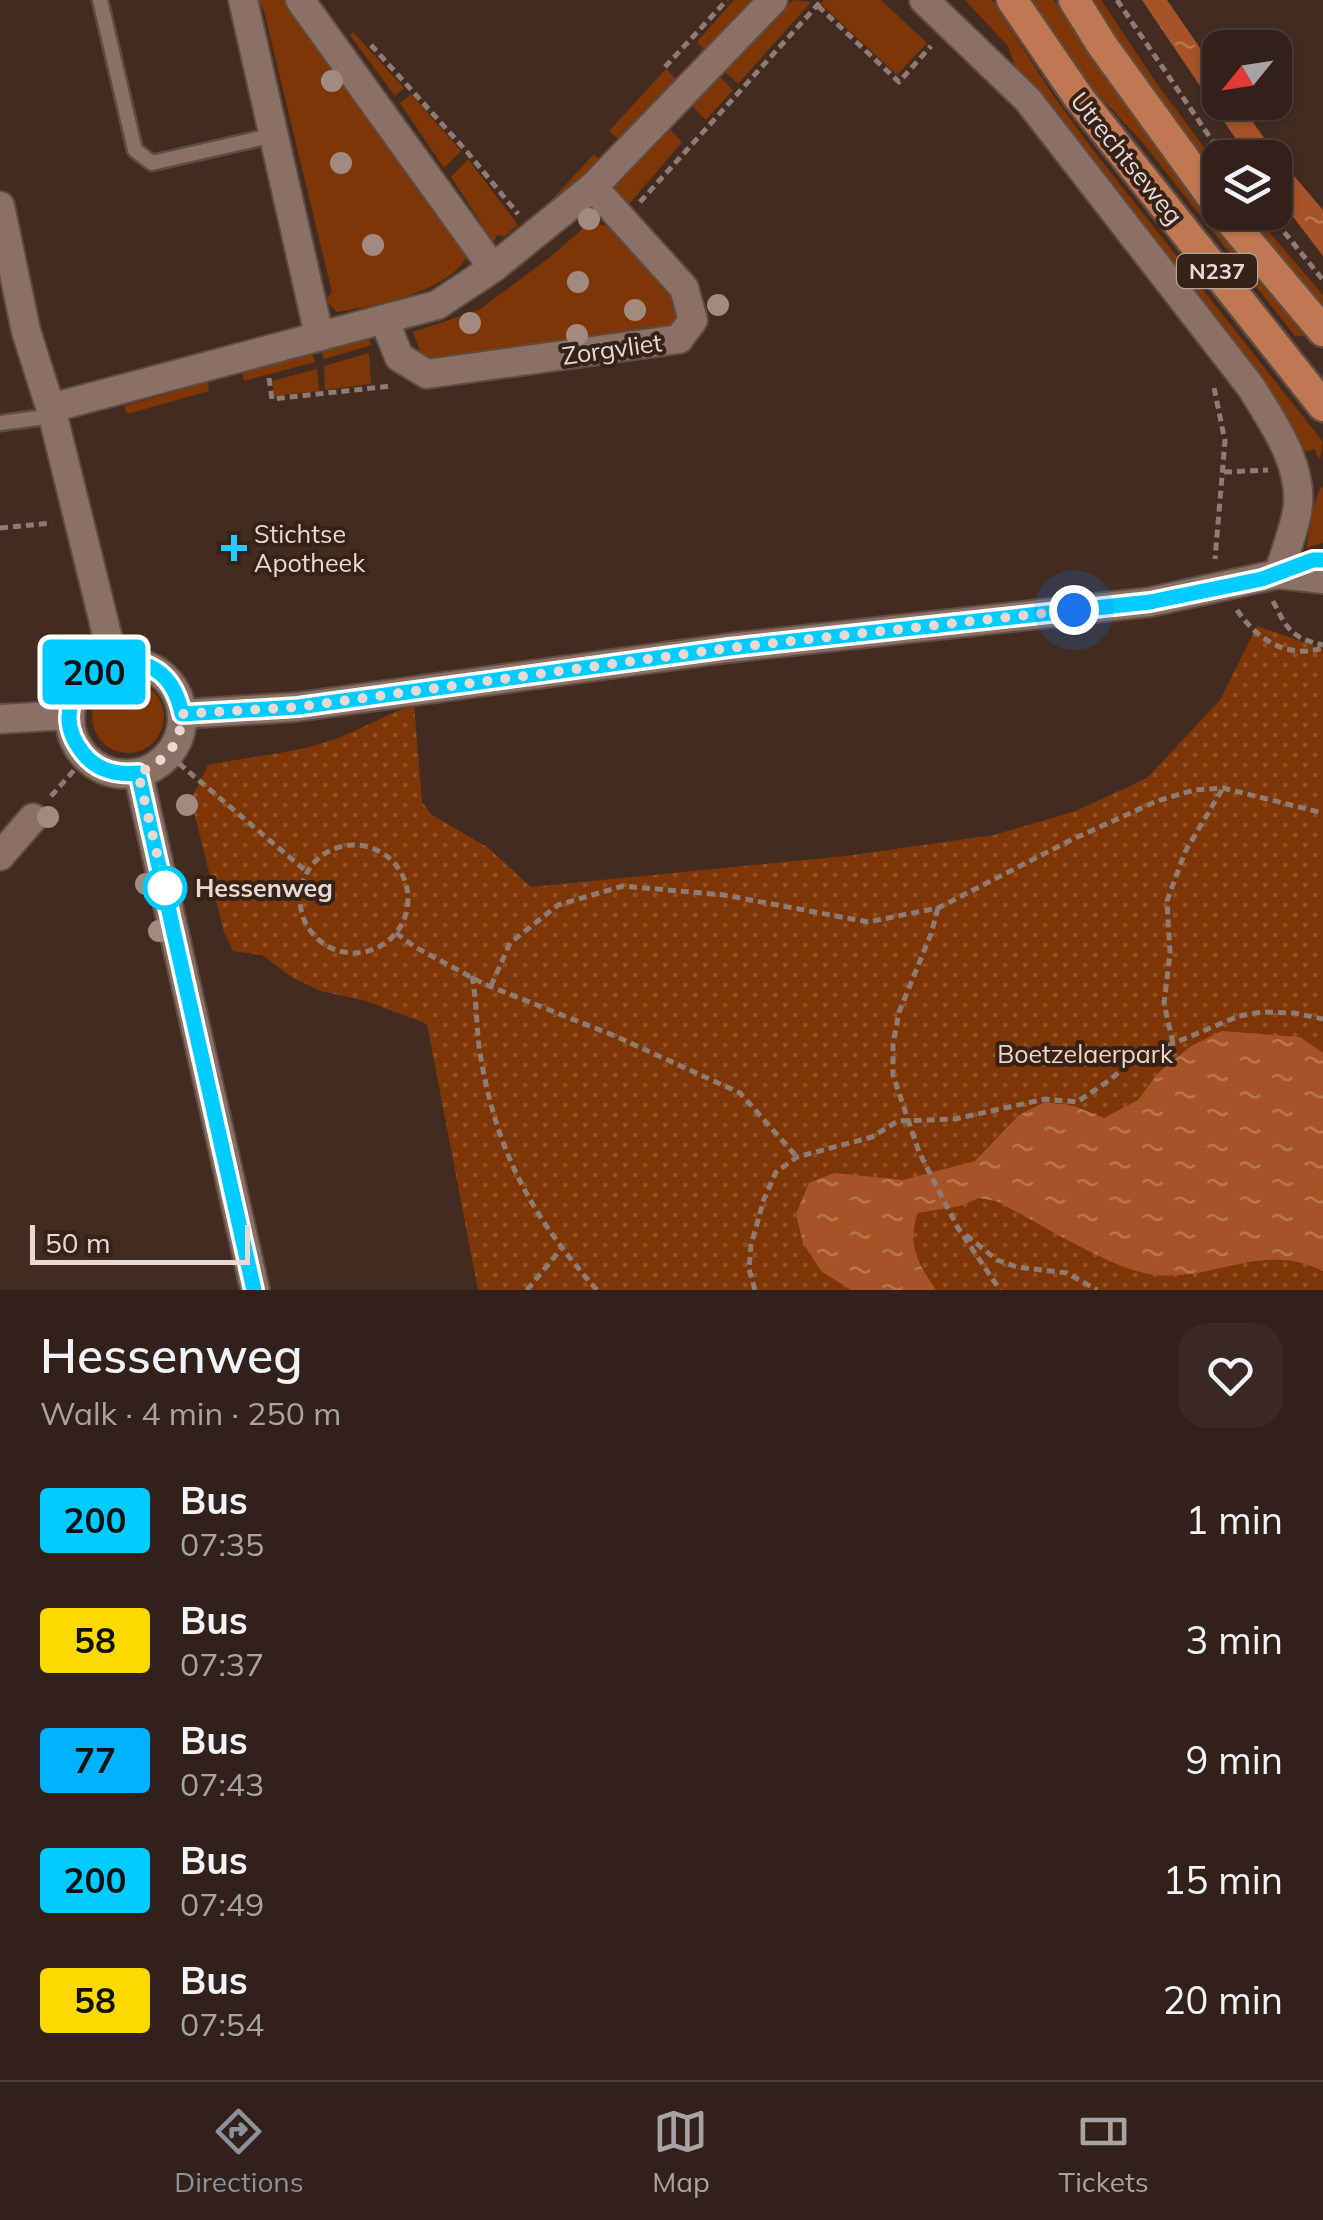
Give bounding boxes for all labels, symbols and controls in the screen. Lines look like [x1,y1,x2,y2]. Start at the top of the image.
north arrow [1202,30,1292,120]
map controls [1202,30,1292,230]
street label: Utrechtseweg [1065,85,1190,230]
button: layers [1202,140,1292,230]
road number: N237 [1177,254,1257,288]
street label: Zorgvliet [560,326,664,371]
place label: Stichtse Apotheek [254,518,366,578]
marker: Stichtse Apotheek [223,537,245,559]
your location [1049,585,1099,635]
line badge: 200 [36,640,152,704]
text: 200 [62,650,126,694]
marker: Hessenweg [144,867,186,909]
place label: Hessenweg [195,872,333,903]
park label: Boetzelaerpark [997,1038,1174,1069]
scale bar [30,1220,250,1264]
text: 50 m [45,1225,111,1260]
button: heart [1178,1323,1283,1428]
text: Hessenweg [40,1325,303,1385]
text: Walk · 4 min · 250 m [40,1393,341,1433]
text: Bus [180,1476,248,1524]
text: 1 min [1186,1496,1283,1544]
text: 200 [63,1498,127,1542]
text: 07:35 [180,1524,264,1564]
text: Bus [180,1596,248,1644]
text: 3 min [1186,1616,1283,1664]
text: 58 [74,1618,116,1662]
text: 07:37 [180,1644,264,1684]
text: Bus [180,1716,248,1764]
text: 9 min [1186,1736,1283,1784]
text: 77 [74,1738,116,1782]
text: 07:43 [180,1764,264,1804]
text: Bus [180,1836,248,1884]
text: 15 min [1163,1856,1283,1904]
text: 200 [63,1858,127,1902]
text: 07:49 [180,1884,264,1924]
text: Bus [180,1956,248,2004]
text: 20 min [1163,1976,1283,2024]
text: 58 [74,1978,116,2022]
text: 07:54 [180,2004,264,2044]
tab: Directions [174,2104,304,2199]
tab: Map [652,2104,710,2199]
tab: Tickets [1058,2104,1149,2199]

